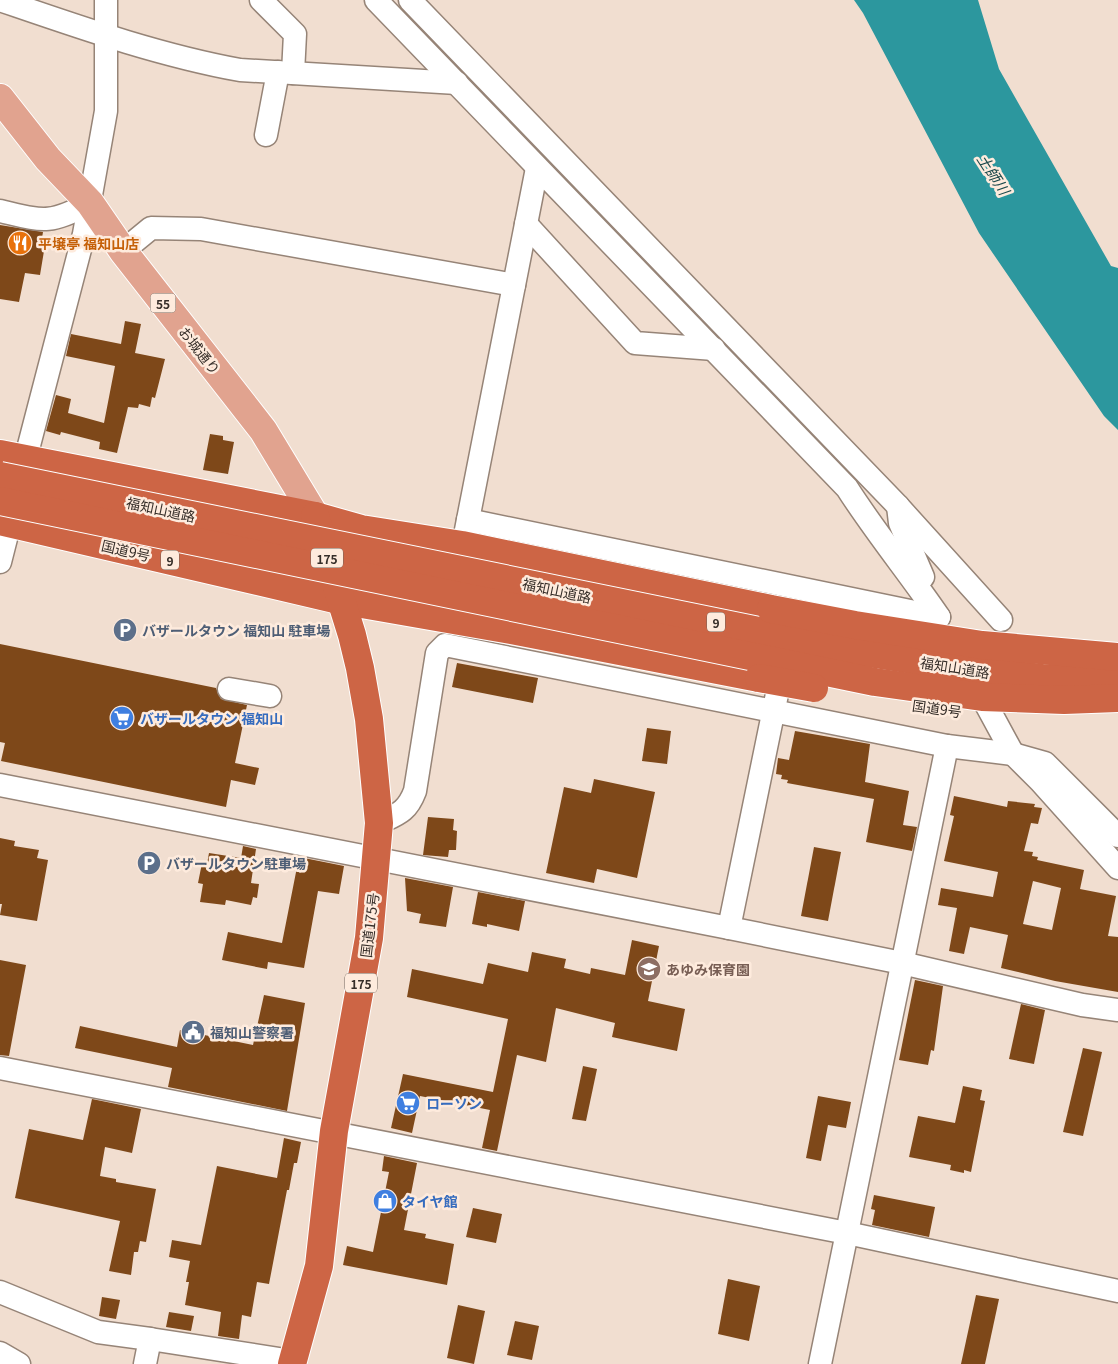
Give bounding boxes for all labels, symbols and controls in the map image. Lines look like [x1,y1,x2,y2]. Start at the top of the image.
water label: 土師川 [973,149,1016,200]
restaurant icon: 平壌亭 福知山店 [7,230,33,256]
place label: 平壌亭 福知山店 [38,233,139,253]
road number: 55 [150,294,176,312]
street label: お城通り [175,322,225,378]
street label: 福知山道路 [125,492,197,526]
street label: 国道9号 [99,535,153,565]
road number: 175 [311,548,343,568]
road number: 9 [161,550,179,570]
street label: 福知山道路 [521,573,593,607]
road number: 9 [707,612,725,632]
parking icon: バザールタウン 福知山 駐車場 [112,617,138,643]
place label: バザールタウン 福知山 駐車場 [142,620,330,640]
street label: 福知山道路 [919,652,991,682]
street label: 国道9号 [911,695,963,721]
supermarket icon: バザールタウン 福知山 [109,705,135,731]
place label: バザールタウン 福知山 [140,708,283,728]
parking icon: バザールタウン駐車場 [136,850,162,876]
place label: バザールタウン駐車場 [166,853,306,873]
street label: 国道175号 [355,891,383,959]
school or university icon: あゆみ保育園 [636,956,662,982]
place label: あゆみ保育園 [666,959,750,979]
road number: 175 [345,974,377,992]
public building icon: 福知山警察署 [180,1019,206,1045]
place label: 福知山警察署 [210,1022,294,1042]
supermarket icon: ローソン [395,1090,421,1116]
place label: ローソン [426,1093,482,1113]
shop icon: タイヤ館 [372,1188,398,1214]
place label: タイヤ館 [402,1191,458,1211]

